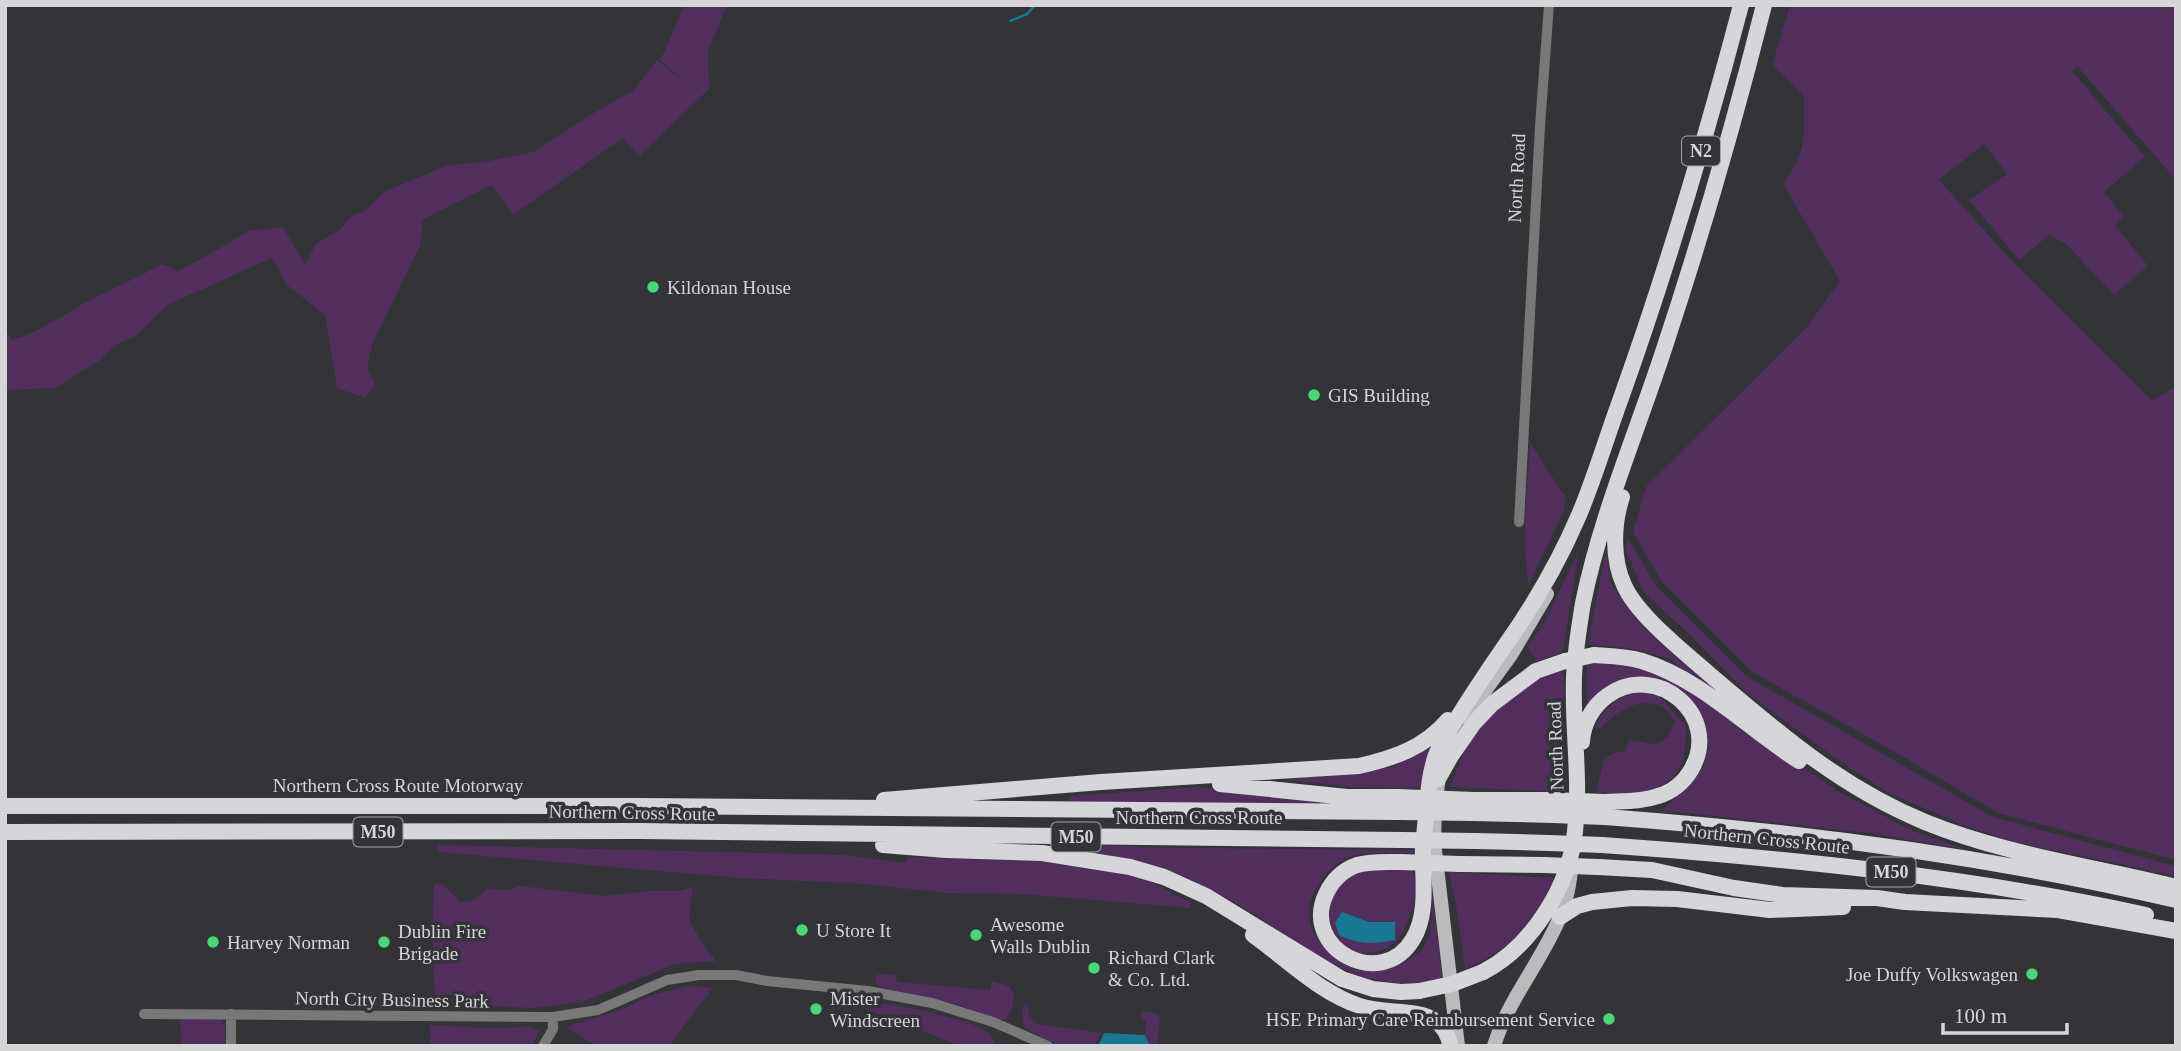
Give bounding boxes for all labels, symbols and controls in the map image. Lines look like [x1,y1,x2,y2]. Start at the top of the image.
street label: North Road [1504,132,1529,223]
road number: N2 [1682,136,1720,166]
place label: Kildonan House [667,277,791,298]
marker: Kildonan House [645,279,661,295]
place label: GIS Building [1328,385,1430,406]
marker: GIS Building [1306,387,1322,403]
street label: North Road [1543,701,1568,791]
street label: Northern Cross Route Motorway [273,775,524,796]
street label: Northern Cross Route [548,801,716,824]
street label: Northern Cross Route [1116,807,1282,828]
road number: M50 [354,818,402,846]
street label: Northern Cross Route [1683,819,1851,858]
road number: M50 [1052,822,1100,852]
road number: M50 [1867,858,1916,886]
place label: Awesome Walls Dublin [990,914,1091,957]
place label: U Store It [816,920,892,941]
place label: Dublin Fire Brigade [398,921,486,964]
marker: U Store It [794,922,810,938]
marker: Awesome Walls Dublin [968,927,984,943]
place label: Harvey Norman [227,932,350,953]
marker: Harvey Norman [205,934,221,950]
marker: Dublin Fire Brigade [376,934,392,950]
place label: Richard Clark & Co. Ltd. [1108,947,1216,990]
marker: Richard Clark & Co. Ltd. [1086,960,1102,976]
place label: Joe Duffy Volkswagen [1846,964,2018,985]
marker: Joe Duffy Volkswagen [2024,966,2040,982]
street label: North City Business Park [295,987,490,1012]
place label: Mister Windscreen [830,988,920,1031]
scale bar [1943,992,2067,1036]
marker: Mister Windscreen [808,1001,824,1017]
text: 100 m [1954,1004,2007,1028]
place label: HSE Primary Care Reimbursement Service [1266,1009,1595,1030]
marker: HSE Primary Care Reimbursement Service [1601,1011,1617,1027]

